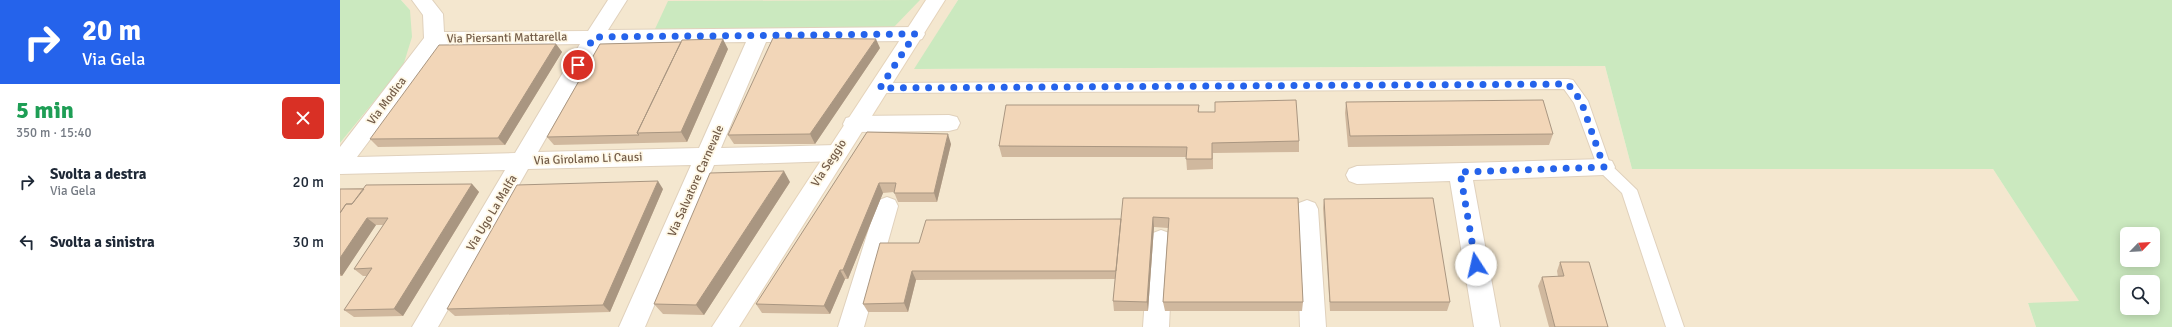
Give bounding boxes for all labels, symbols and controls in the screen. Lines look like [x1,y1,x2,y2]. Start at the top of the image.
text: 20 m [82,14,141,48]
icon: right [16,16,68,68]
street label: Via Piersanti Mattarella [446,29,568,47]
text: Via Gela [82,48,145,70]
pin [561,48,595,82]
icon: arrive [567,54,589,76]
street label: Via Modica [364,74,410,128]
text: 5 min [16,95,74,125]
button: close [282,97,324,139]
street label: Via Salvatore Carnevale [665,123,727,239]
text: 350 m · 15:40 [16,125,92,141]
street label: Via Seggio [808,136,850,190]
street label: Via Girolamo Li Causi [533,150,643,168]
text: Svolta a destra [50,165,146,183]
icon: right [16,171,38,193]
street label: Via Ugo La Malfa [463,172,521,254]
text: 20 m [293,173,324,191]
text: Via Gela [50,183,96,199]
north arrow [2120,227,2160,267]
map controls [2120,227,2160,315]
icon: left [16,231,38,253]
text: Svolta a sinistra [50,233,155,251]
text: 30 m [293,233,324,251]
position arrow [1455,244,1497,286]
button: search [2120,275,2160,315]

